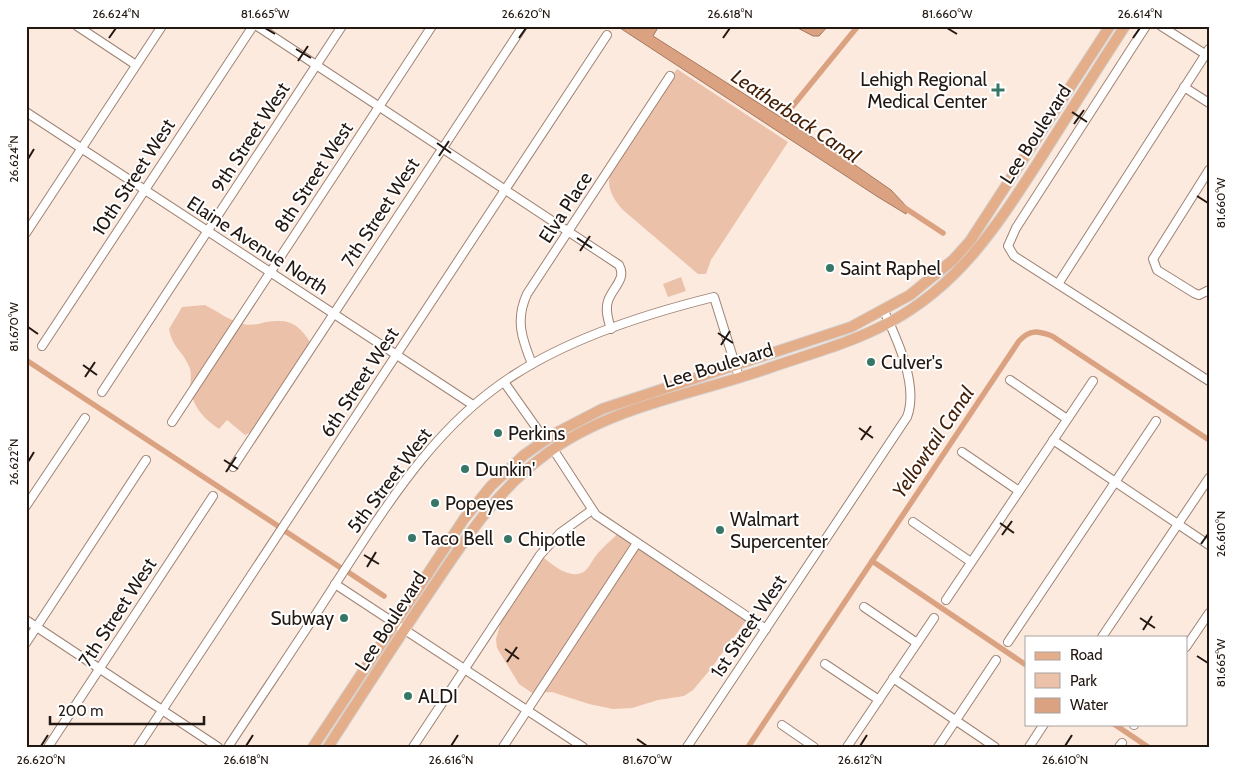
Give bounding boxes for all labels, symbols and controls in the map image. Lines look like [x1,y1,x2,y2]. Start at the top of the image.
text: 26.624°N [92,6,140,21]
text: 81.665°W [241,6,290,21]
text: 26.620°N [501,6,551,21]
text: 26.618°N [707,6,753,21]
text: 81.660°W [922,6,973,21]
text: 26.614°N [1118,6,1162,21]
water label: Leatherback Canal [727,64,865,168]
place label: Lehigh Regional Medical Center [860,68,988,113]
street label: 9th Street West [206,78,295,196]
street label: Lee Boulevard [995,80,1076,188]
marker: Lehigh Regional Medical Center [991,83,1005,97]
street label: 10th Street West [87,114,180,240]
street label: 8th Street West [269,117,358,237]
text: 26.624°N [6,135,21,183]
street label: 7th Street West [337,153,424,271]
street label: Elva Place [534,167,597,247]
text: 81.660°W [1213,177,1228,228]
street label: Elaine Avenue North [183,191,333,300]
place label: Saint Raphel [840,257,941,280]
marker: Saint Raphel [824,262,836,274]
text: 81.670°W [6,302,21,352]
street label: 6th Street West [315,323,404,441]
street label: Lee Boulevard [661,338,776,393]
place label: Culver's [881,351,943,374]
marker: Culver's [865,356,877,368]
water label: Yellowtail Canal [887,382,979,502]
place label: Perkins [508,422,566,445]
street label: 5th Street West [342,423,437,537]
marker: Perkins [492,427,504,439]
text: 26.622°N [6,439,21,485]
place label: Dunkin' [475,458,535,481]
marker: Dunkin' [459,463,471,475]
place label: Popeyes [445,492,513,515]
marker: Popeyes [429,497,441,509]
place label: Walmart Supercenter [730,508,828,553]
text: 26.610°N [1213,511,1228,557]
marker: Walmart Supercenter [714,524,726,536]
place label: Taco Bell [422,527,494,550]
place label: Chipotle [518,528,586,551]
marker: Taco Bell [406,532,418,544]
marker: Chipotle [502,533,514,545]
street label: 7th Street West [74,553,161,671]
street label: Lee Boulevard [350,567,431,675]
street label: 1st Street West [706,570,792,682]
place label: Subway [271,607,334,630]
marker: Subway [338,612,350,624]
legend [1025,636,1188,726]
text: 81.665°W [1213,638,1228,687]
text: Road [1070,646,1103,664]
text: Park [1070,672,1097,690]
place label: ALDI [418,685,458,708]
marker: ALDI [402,690,414,702]
scale bar [50,693,204,725]
text: Water [1070,696,1108,714]
text: 200 m [58,702,103,720]
text: 26.620°N [16,752,66,767]
text: 26.618°N [223,752,269,767]
text: 26.616°N [429,752,473,767]
text: 81.670°W [622,752,672,767]
text: 26.612°N [838,752,882,767]
text: 26.610°N [1042,752,1088,767]

